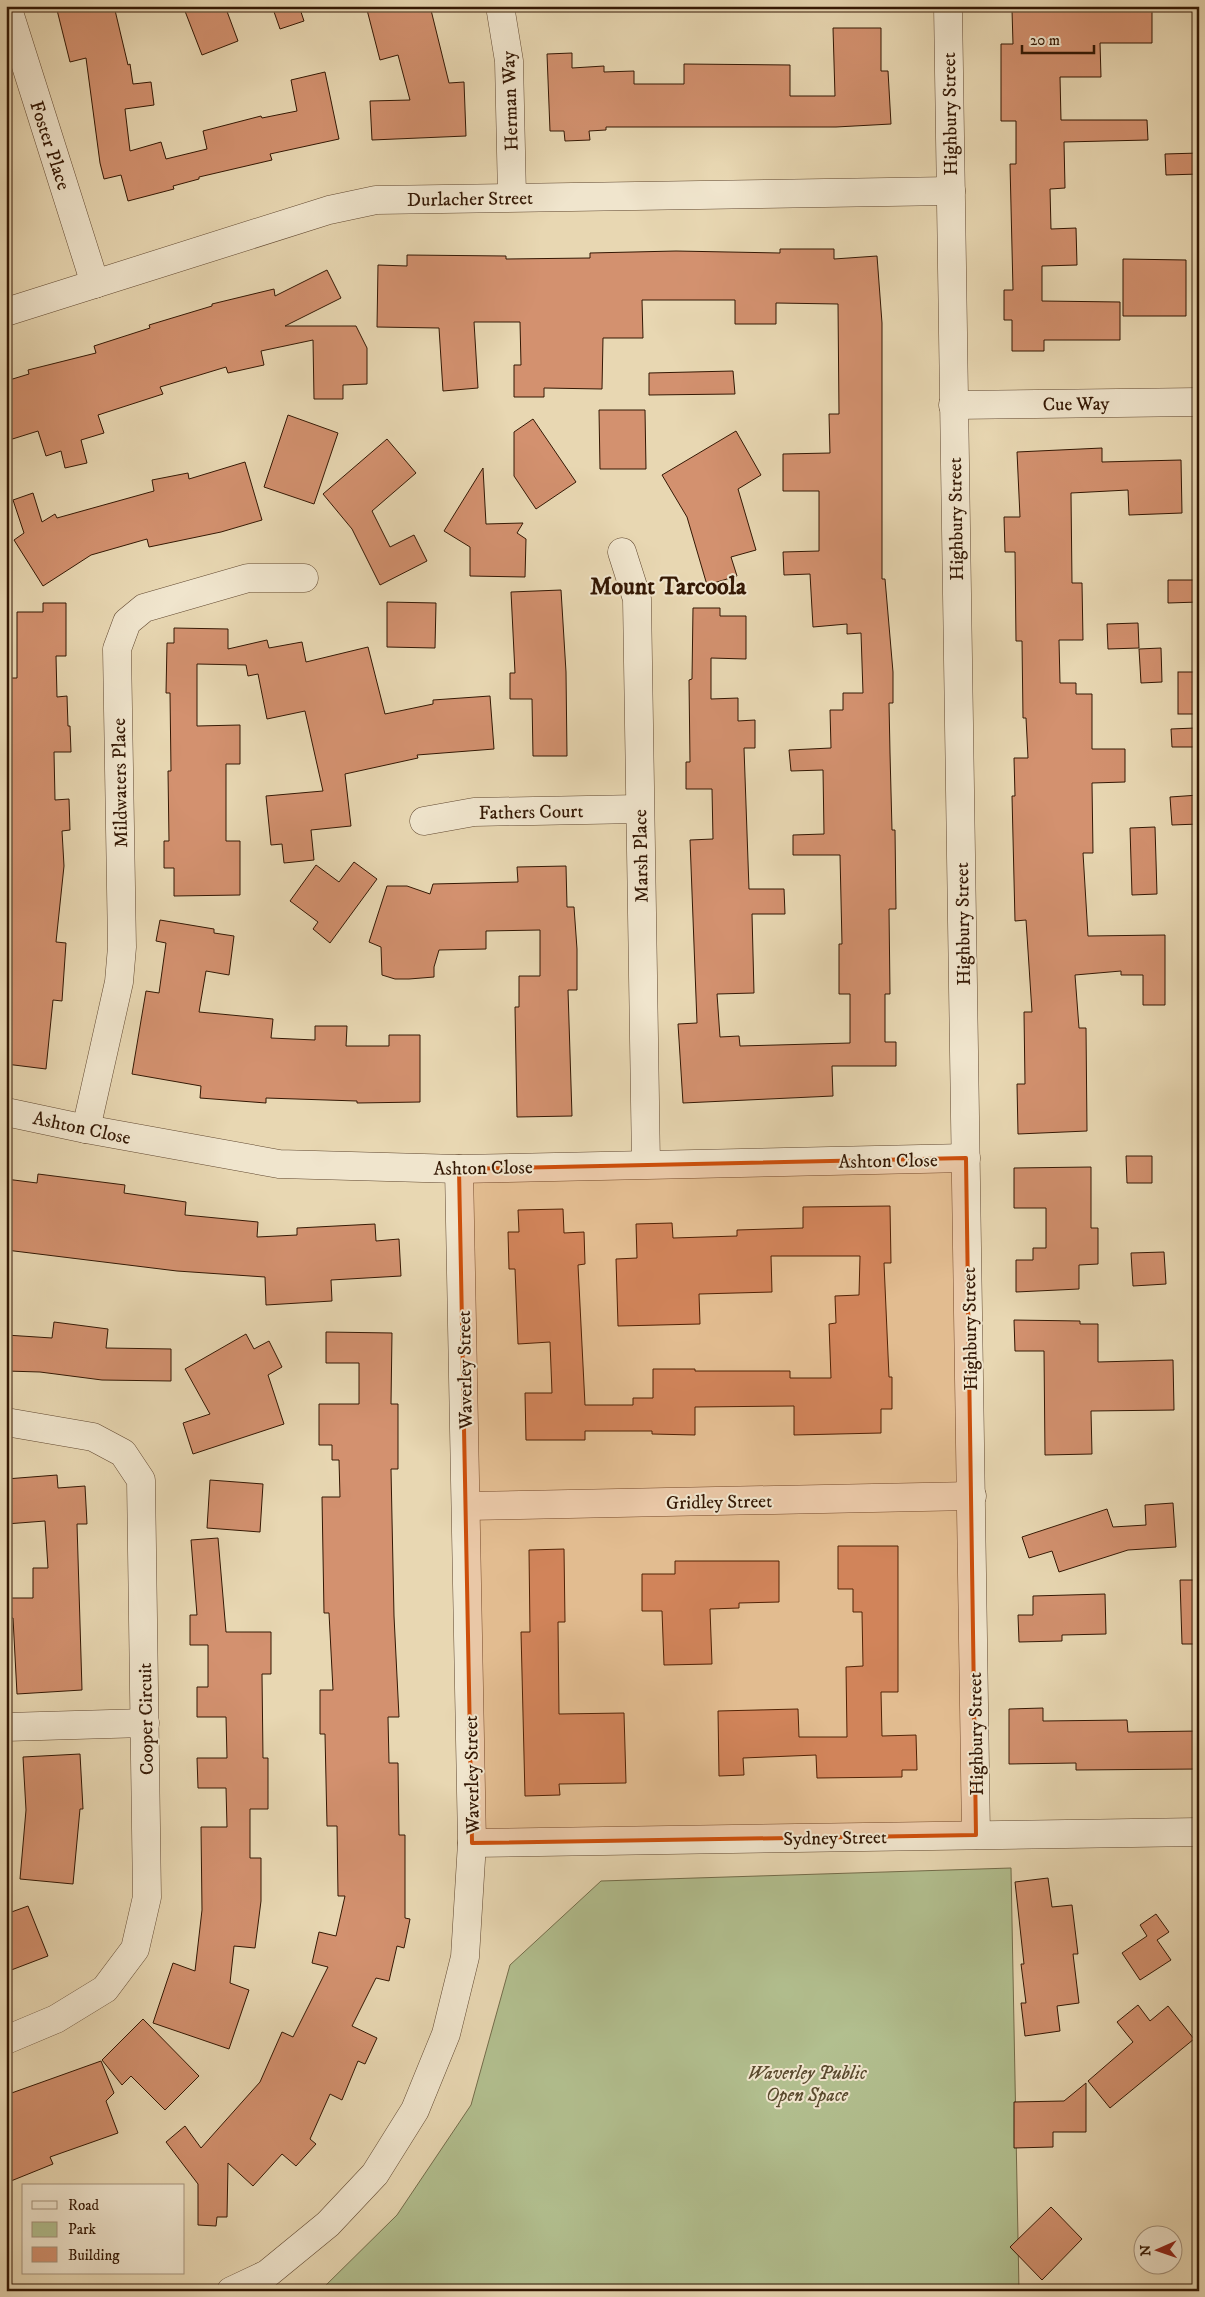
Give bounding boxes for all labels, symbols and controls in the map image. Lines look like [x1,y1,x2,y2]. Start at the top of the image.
scale bar [1022,22,1095,54]
text: 20 m [1030,31,1060,50]
street label: Herman Way [497,49,524,151]
street label: Highbury Street [938,52,963,176]
street label: Foster Place [24,98,75,193]
street label: Durlacher Street [407,187,533,212]
street label: Cue Way [1042,392,1111,417]
street label: Highbury Street [944,457,969,581]
district label: Mount Tarcoola [590,572,747,602]
street label: Mildwaters Place [108,718,133,848]
street label: Fathers Court [478,800,584,825]
street label: Marsh Place [629,809,654,903]
street label: Highbury Street [951,862,976,986]
street label: Ashton Close [31,1107,133,1150]
street label: Ashton Close [838,1149,938,1174]
street label: Ashton Close [433,1156,533,1181]
street label: Highbury Street [958,1267,983,1391]
street label: Waverley Street [453,1310,478,1431]
street label: Gridley Street [666,1490,772,1515]
street label: Cooper Circuit [134,1663,159,1775]
street label: Highbury Street [964,1672,989,1796]
street label: Waverley Street [460,1715,485,1836]
street label: Sydney Street [783,1826,887,1851]
park label: Waverley Public Open Space [748,2062,868,2108]
legend [22,2184,185,2274]
text: Road [68,2196,100,2215]
text: Park [68,2220,97,2239]
north arrow [1132,2224,1182,2274]
text: N [1137,2244,1155,2256]
text: Building [68,2246,120,2265]

